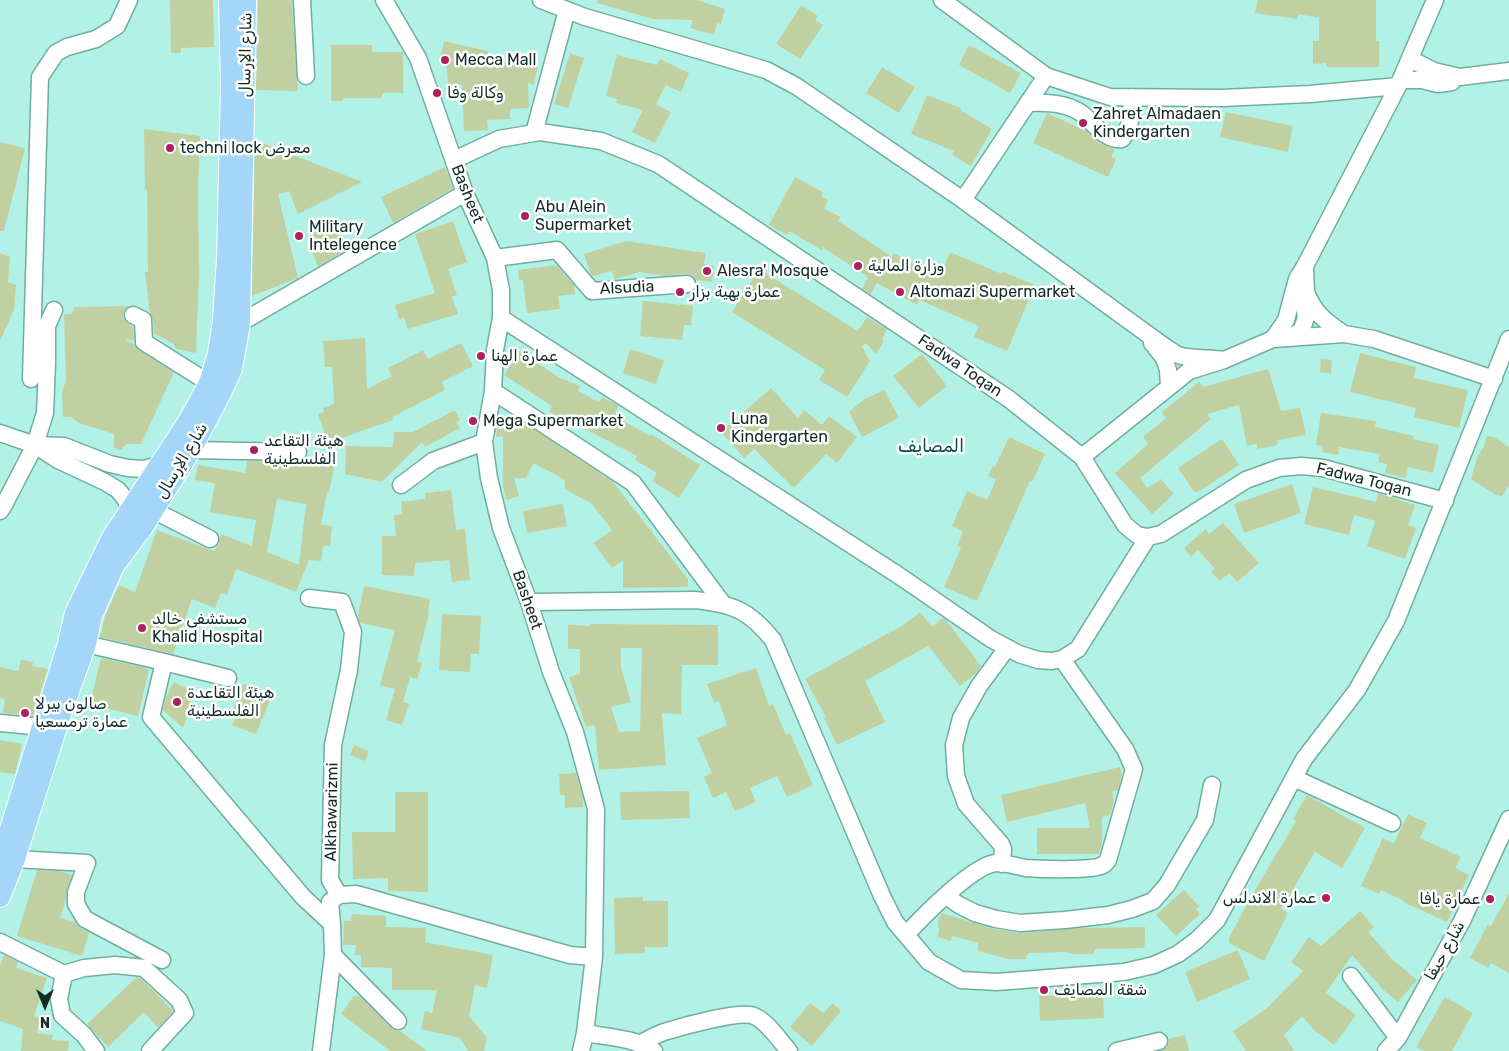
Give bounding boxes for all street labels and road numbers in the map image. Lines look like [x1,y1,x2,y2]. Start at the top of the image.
street label: شارع الإرسال [236,12,256,98]
street label: Basheet [447,162,487,226]
street label: Alsudia [599,277,655,299]
street label: Fadwa Toqan [914,331,1006,401]
street label: شارع الإرسال [152,420,212,502]
street label: Fadwa Toqan [1314,459,1414,501]
street label: Basheet [508,568,546,632]
street label: Alkhawarizmi [322,762,342,862]
street label: شارع حيفا [1421,918,1469,984]

